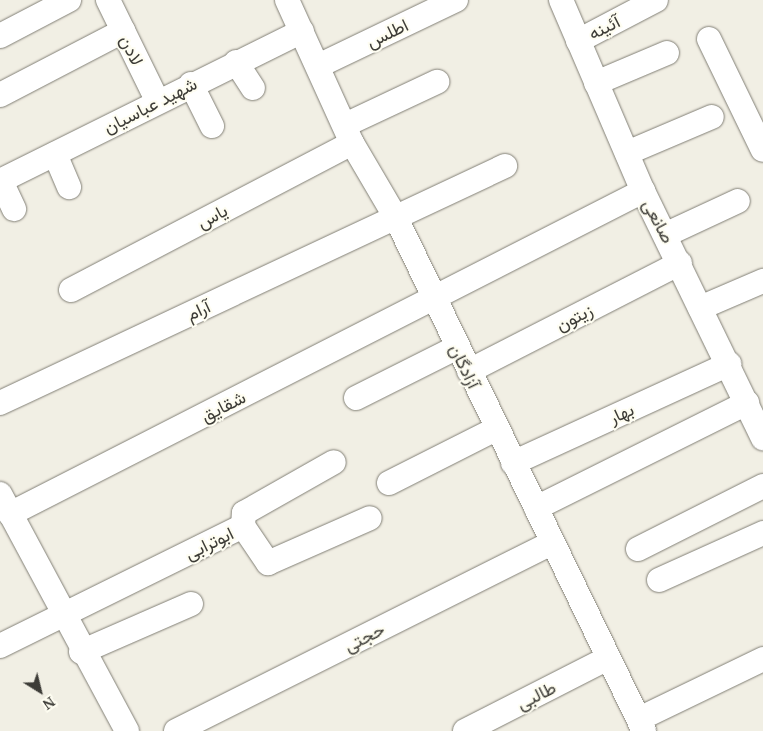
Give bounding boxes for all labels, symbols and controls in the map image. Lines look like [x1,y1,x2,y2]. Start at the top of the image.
street label: آئینه [585,10,623,44]
street label: اطلس [363,14,411,52]
street label: لادن [115,31,149,69]
street label: شهید عباسیان [100,72,200,138]
street label: صانعی [638,195,680,247]
street label: یاس [193,199,231,233]
street label: آرام [183,295,213,325]
street label: زیتون [552,299,596,335]
street label: آزادگان [445,340,485,392]
street label: شقایق [197,386,249,426]
street label: بهار [605,398,637,428]
street label: ابوترابی [181,522,237,564]
street label: حجتی [340,618,388,656]
north arrow [15,666,65,716]
street label: طالبی [513,676,559,714]
text: N [39,693,59,714]

